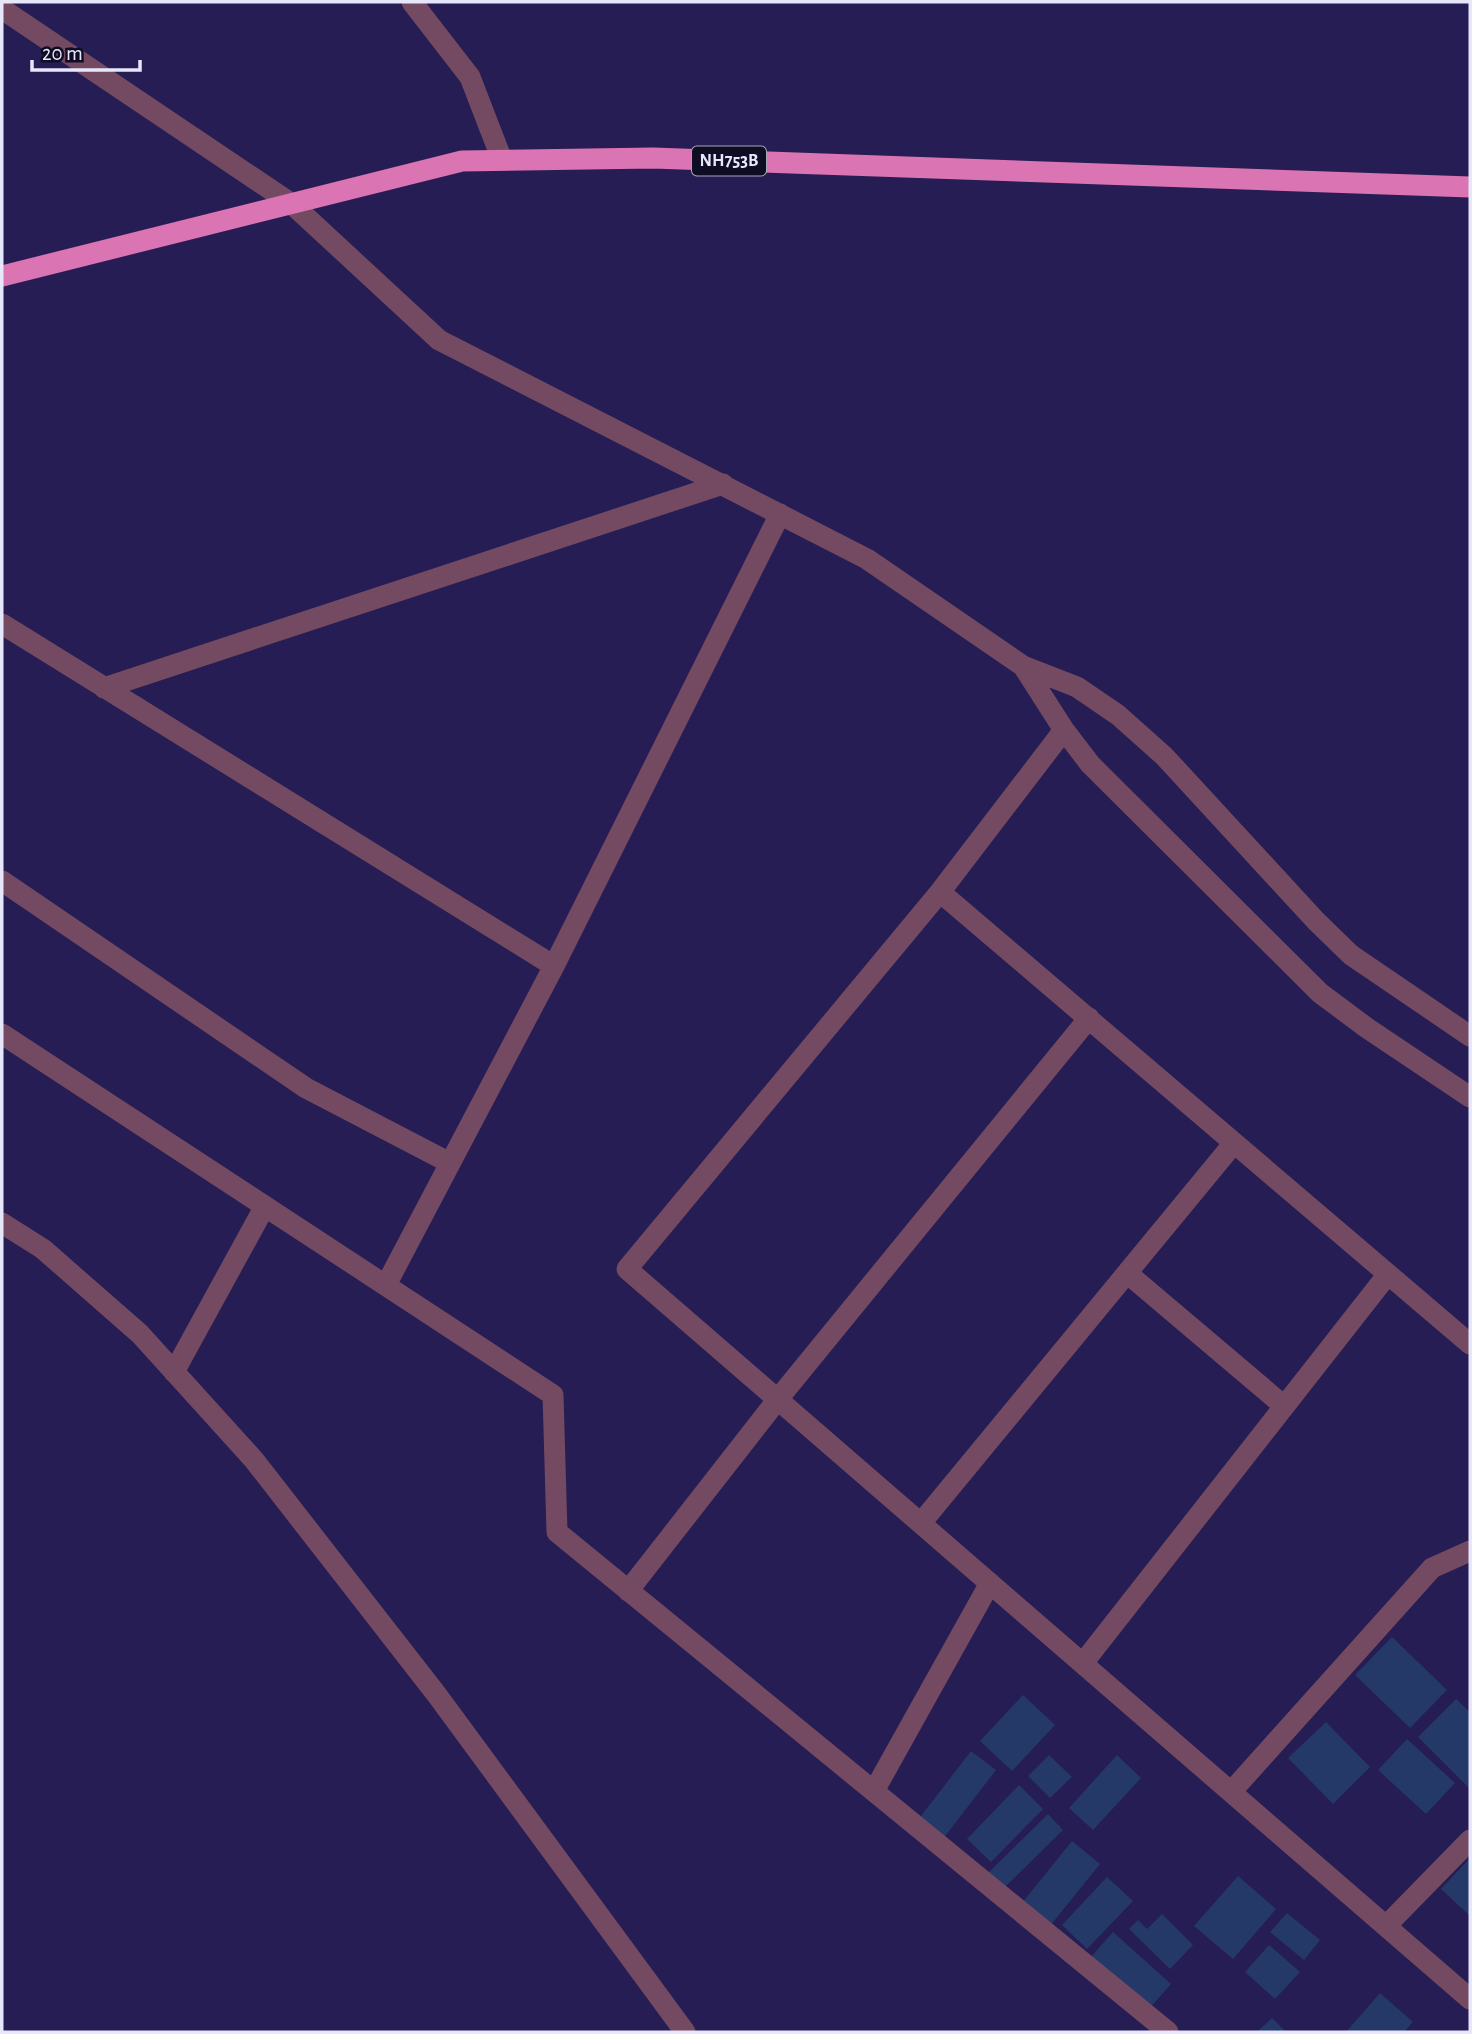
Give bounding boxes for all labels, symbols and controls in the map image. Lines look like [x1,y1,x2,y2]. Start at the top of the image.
scale bar [32,28,140,72]
text: 20 m [42,43,83,64]
road number: NH753B [692,146,766,176]

